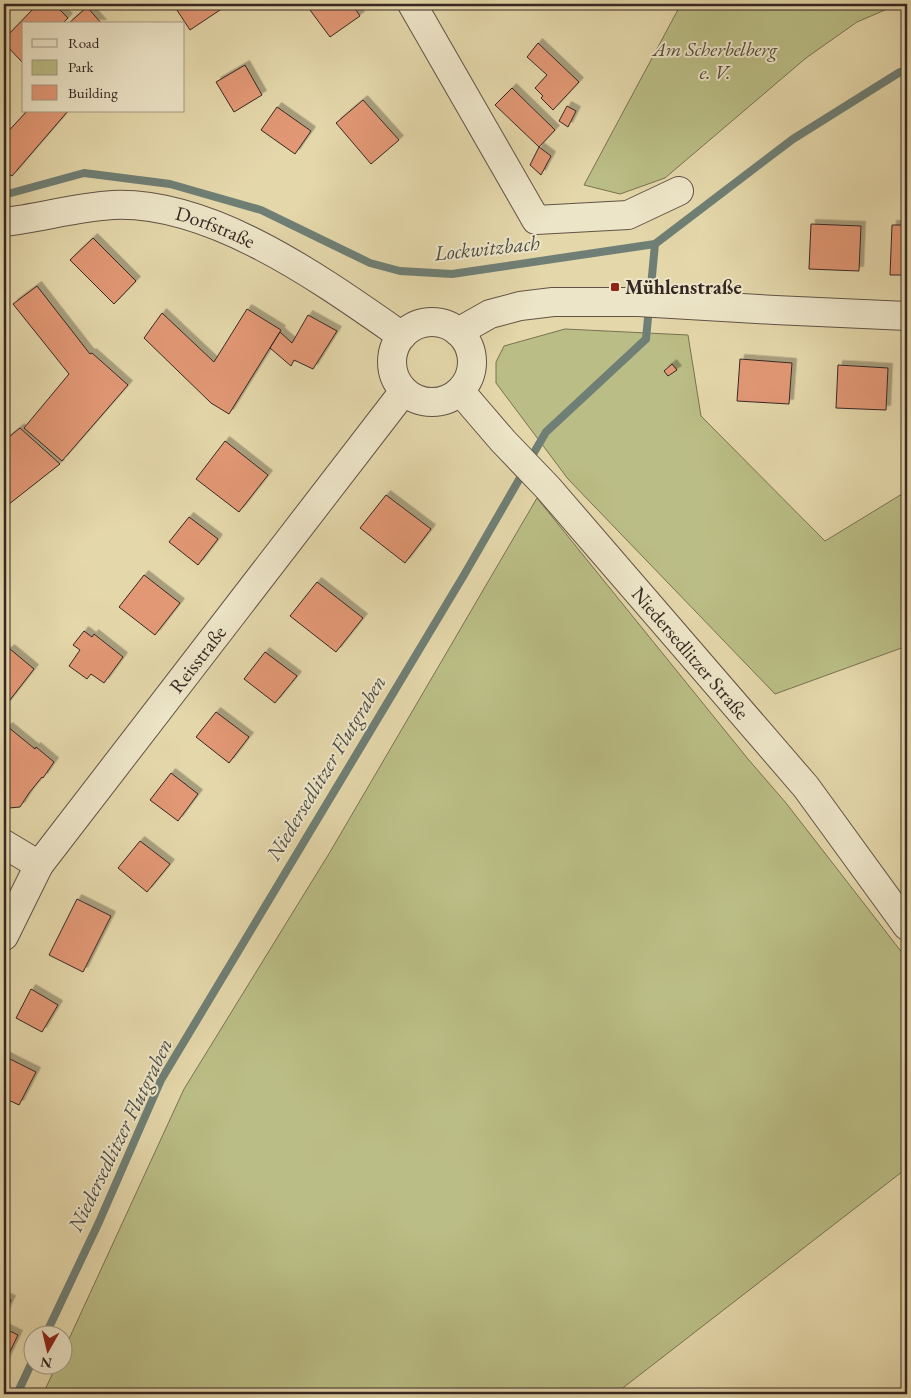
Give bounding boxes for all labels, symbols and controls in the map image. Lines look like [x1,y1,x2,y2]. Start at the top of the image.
legend [22,22,185,112]
text: Road [68,33,100,52]
park label: Am Scherbelberg e. V. [651,36,778,85]
text: Park [68,57,95,76]
text: Building [68,83,118,102]
street label: Dorfstraße [173,200,260,254]
water label: Lockwitzbach [432,229,541,267]
place label: Mühlenstraße [625,274,742,300]
marker: Mühlenstraße [609,281,621,293]
street label: Niedersedlitzer Straße [626,581,755,725]
street label: Reisstraße [163,620,232,698]
water label: Niedersedlitzer Flutgraben [259,670,392,866]
water label: Niedersedlitzer Flutgraben [61,1034,178,1237]
north arrow [22,1326,72,1376]
text: N [39,1353,53,1373]

